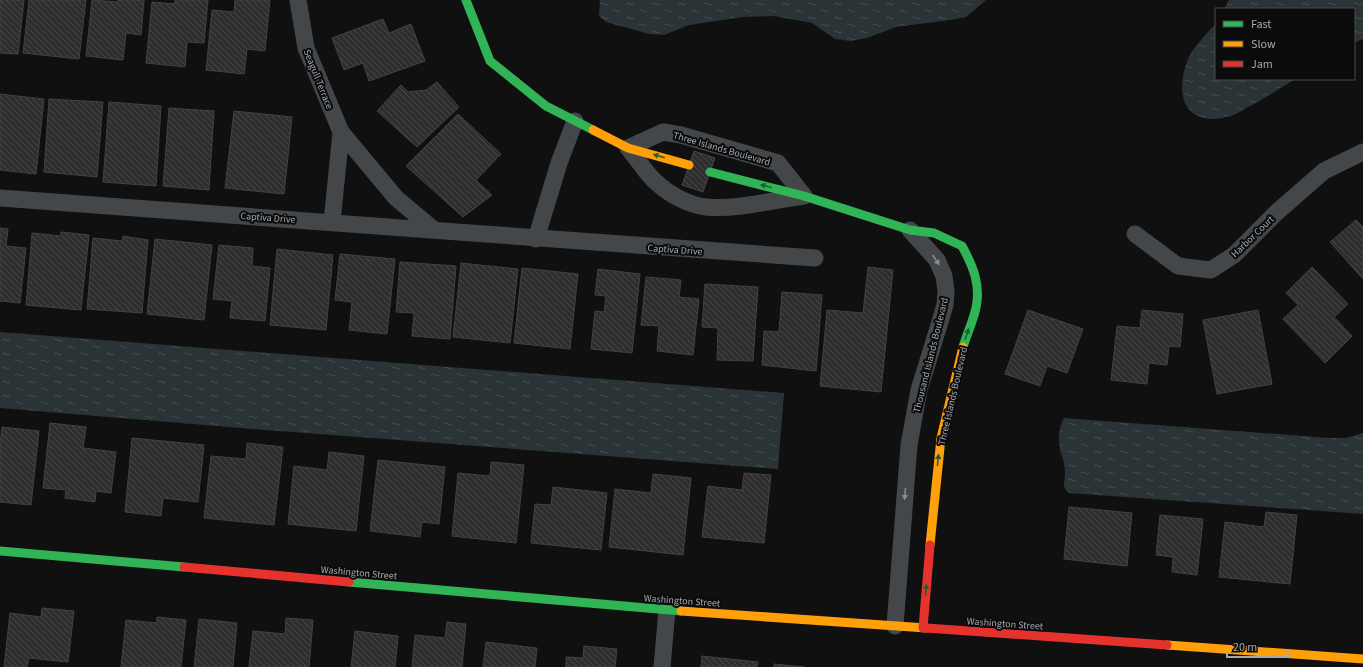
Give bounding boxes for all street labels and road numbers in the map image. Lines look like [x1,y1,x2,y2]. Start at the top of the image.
street label: Seagull Terrace [300,47,336,111]
street label: Three Islands Boulevard [672,128,772,170]
street label: Captiva Drive [240,209,296,227]
street label: Harbor Court [1228,212,1278,261]
street label: Captiva Drive [647,241,703,259]
street label: Thousand Islands Boulevard [910,296,952,414]
street label: Three Islands Boulevard [935,346,971,447]
street label: Washington Street [320,563,398,583]
street label: Washington Street [643,591,721,611]
street label: Washington Street [966,614,1044,634]

